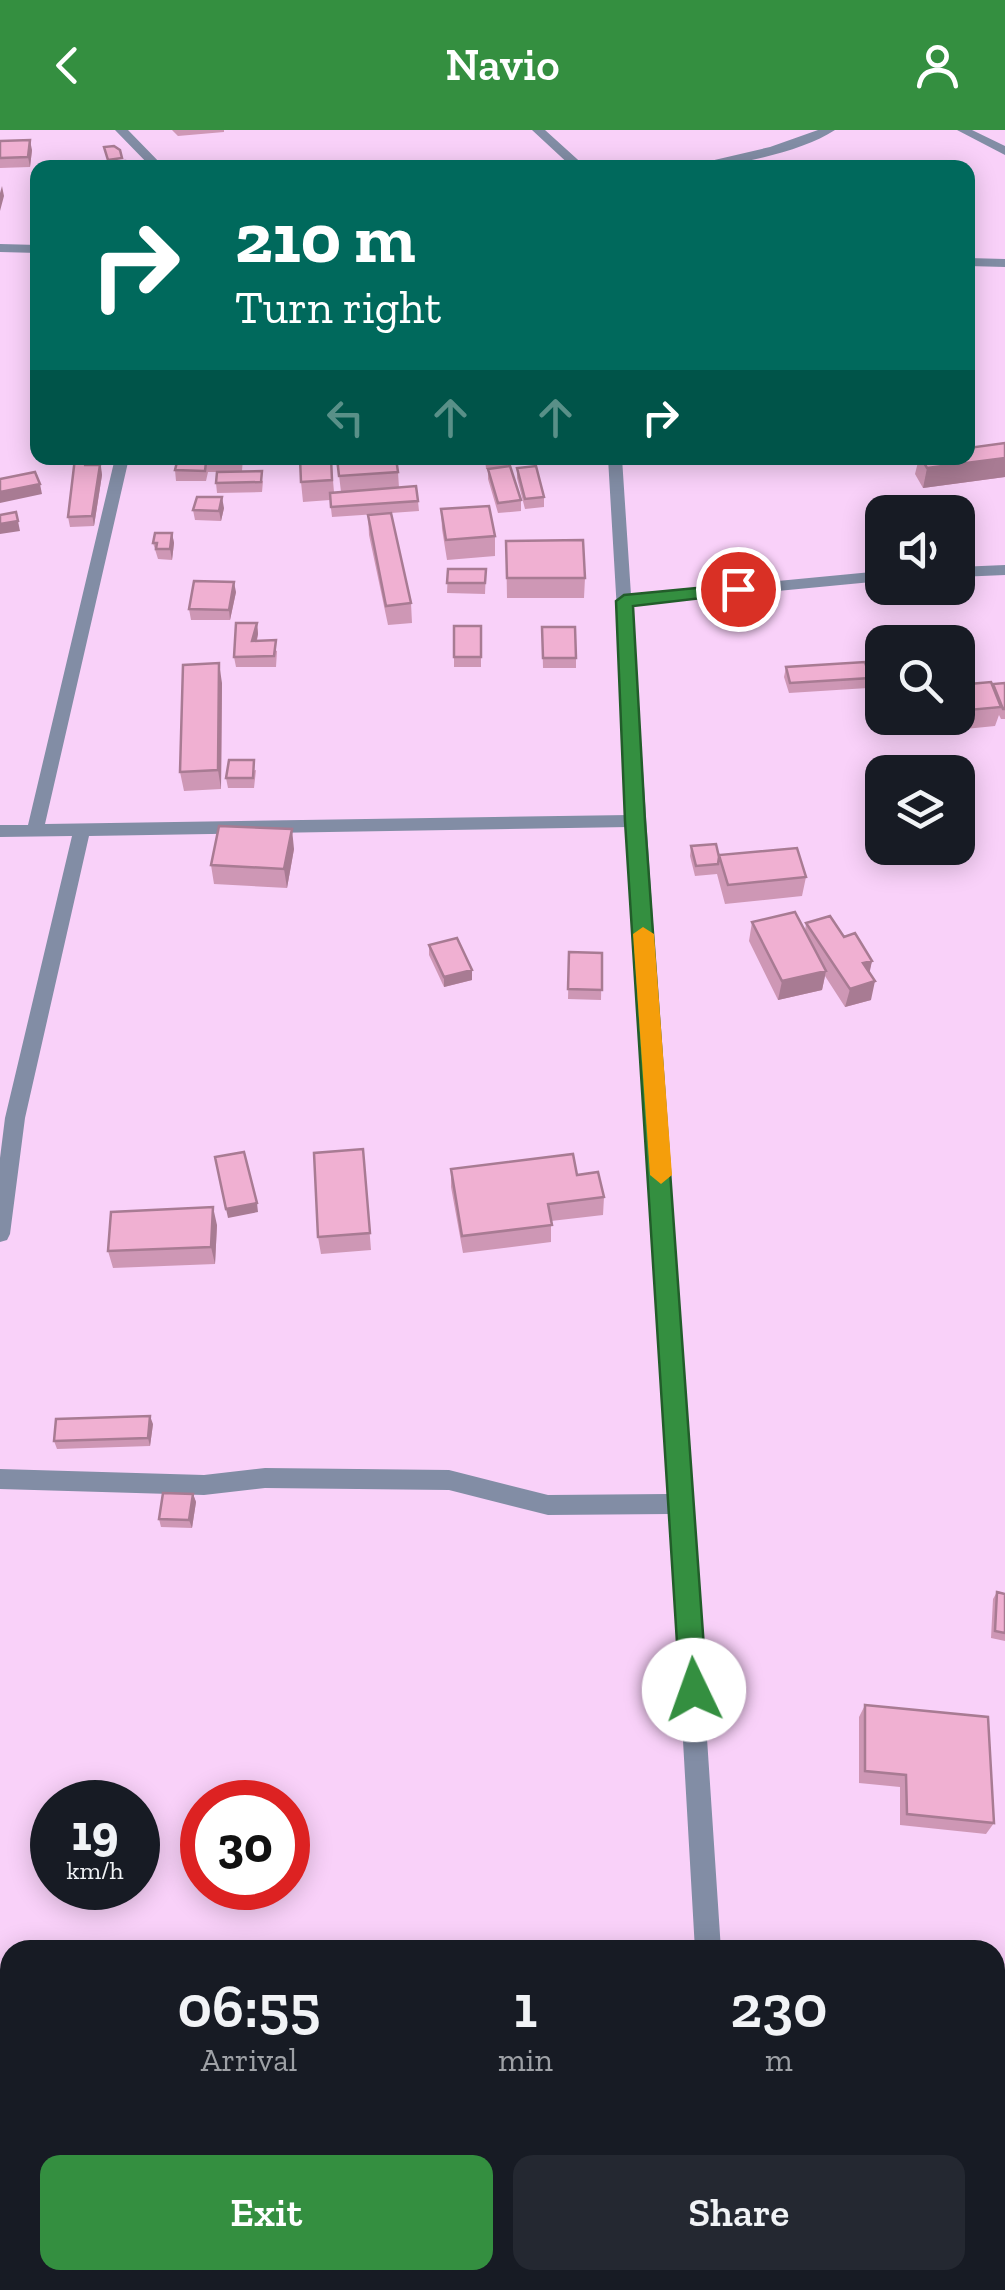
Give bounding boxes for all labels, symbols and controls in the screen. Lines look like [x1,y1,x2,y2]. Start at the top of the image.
icon: back [40,38,95,93]
text: Navio [445,38,560,92]
icon: person [910,38,965,93]
text: 210 m [235,196,416,280]
icon: right [70,200,200,330]
text: Turn right [235,281,441,335]
icon: left [318,390,373,445]
icon: ahead [423,390,478,445]
icon: ahead [528,390,583,445]
icon: right [633,390,688,445]
map controls [865,495,975,865]
button: sound [865,495,975,605]
pin [696,547,781,632]
icon: arrive [711,562,766,617]
button: search [865,625,975,735]
button: layers [865,755,975,865]
position arrow [642,1638,746,1742]
speed limit sign: 30 [180,1780,310,1910]
text: 19 [72,1803,118,1863]
text: km/h [66,1855,124,1885]
text: 06:55 [177,1970,321,2042]
text: 1 [514,1970,537,2042]
text: 230 [730,1970,828,2042]
text: Arrival [201,2041,297,2079]
text: min [498,2041,553,2079]
text: m [765,2041,793,2079]
button: Exit [40,2155,493,2270]
button: Share [513,2155,965,2270]

